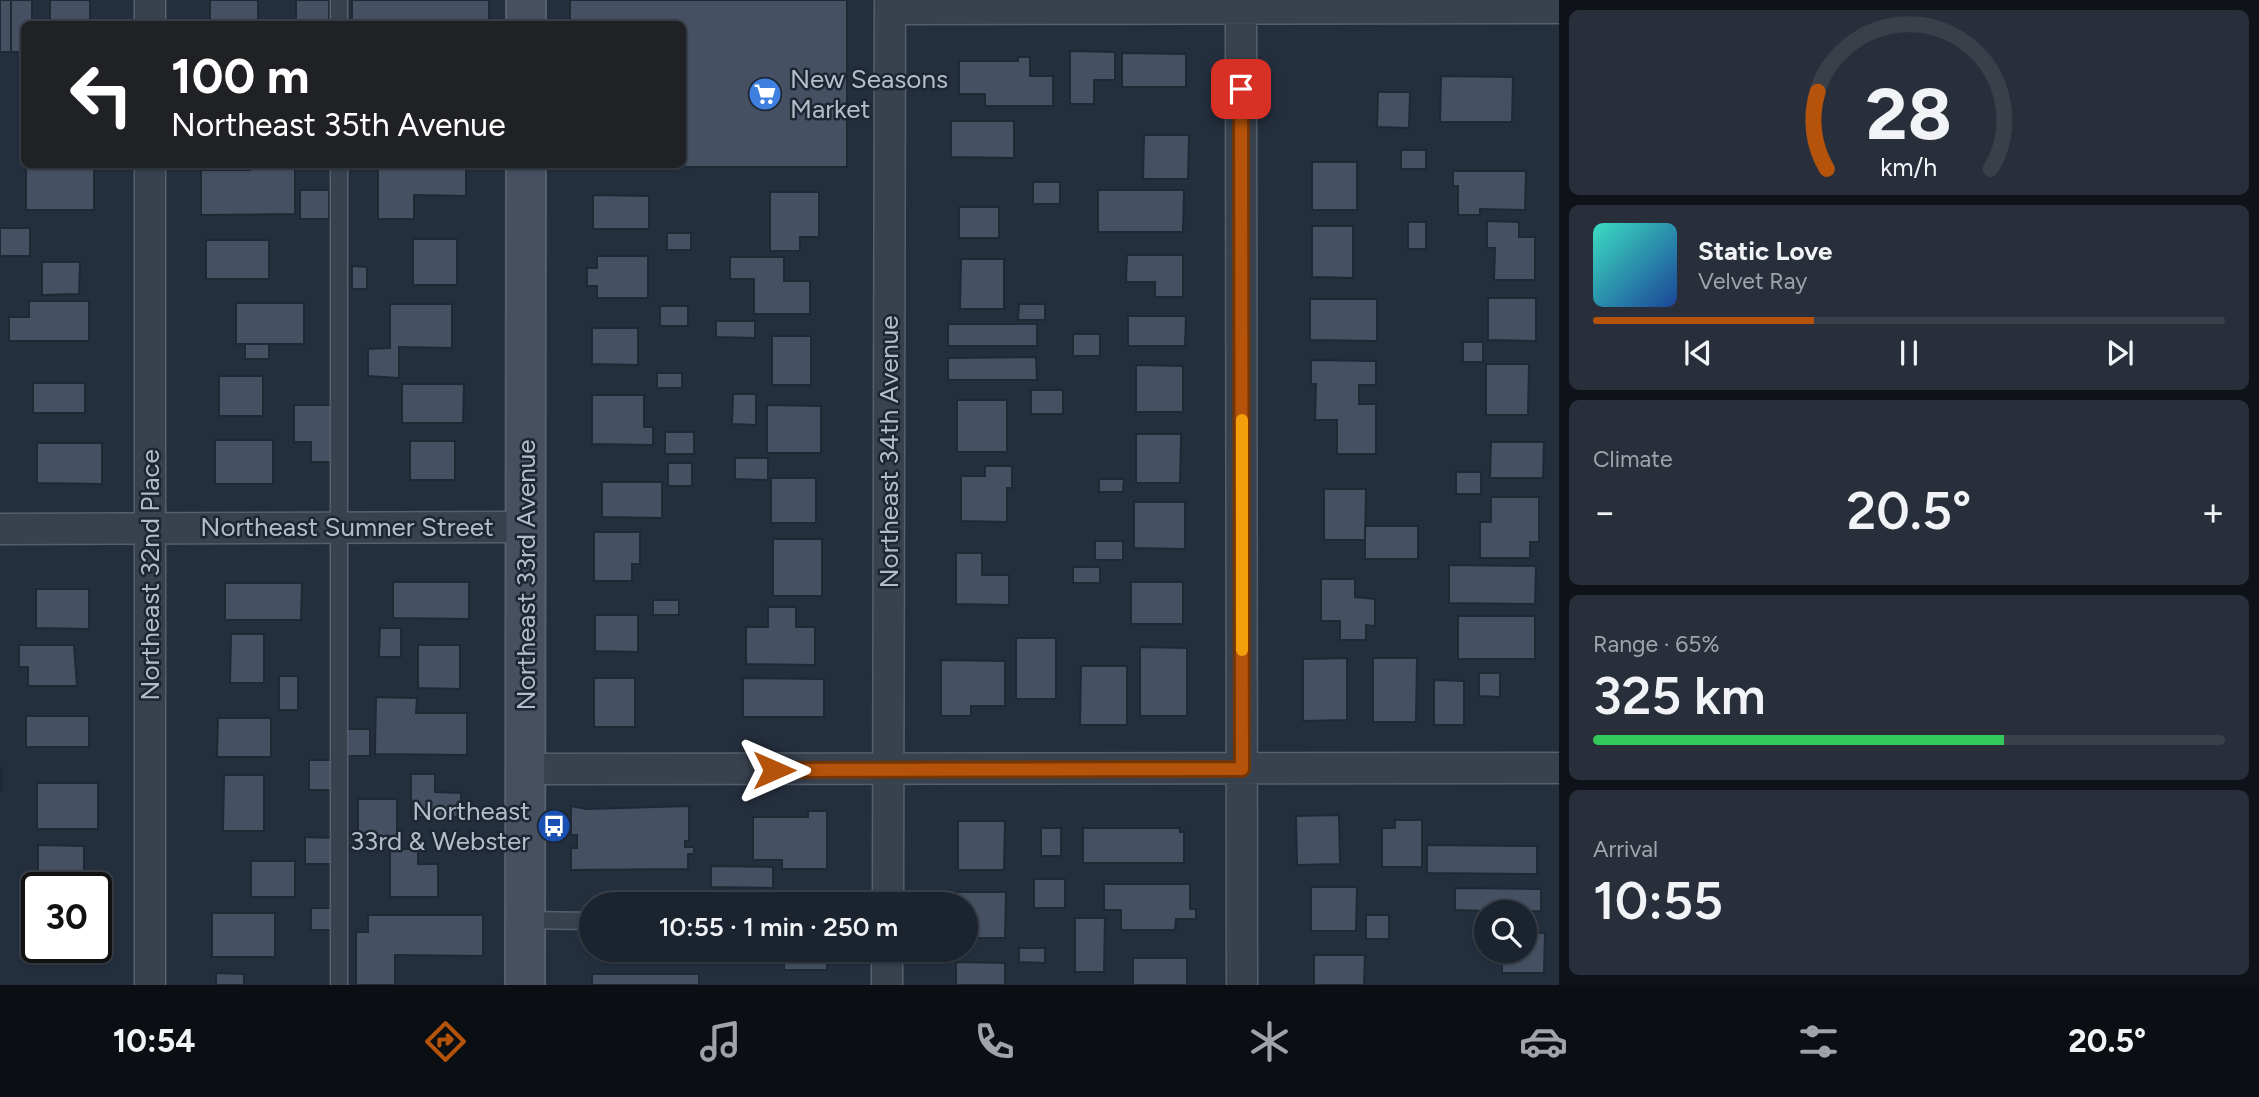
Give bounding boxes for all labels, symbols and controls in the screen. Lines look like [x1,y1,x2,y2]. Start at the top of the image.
text: 100 m [171,46,310,105]
icon: left [56,49,147,140]
pin [1211,59,1271,119]
place label: New Seasons Market [790,63,948,125]
icon: arrive [1222,70,1260,108]
text: 28 [1866,70,1952,157]
supermarket icon: New Seasons Market [746,75,784,113]
text: Northeast 35th Avenue [171,106,506,144]
text: km/h [1880,151,1938,181]
text: Static Love [1698,235,1832,267]
text: Velvet Ray [1698,267,1807,295]
street label: Northeast 34th Avenue [873,315,905,589]
icon: previous [1679,334,1717,372]
icon: pause [1890,334,1928,372]
icon: next [2101,334,2139,372]
street label: Northeast 33rd Avenue [510,440,542,710]
text: Climate [1593,445,1672,473]
street label: Northeast 32nd Place [134,449,166,701]
text: 20.5° [1847,480,1971,542]
text: − [1593,489,1617,535]
text: + [2201,489,2225,535]
street label: Northeast Sumner Street [200,511,494,543]
text: Range · 65% [1593,630,1720,658]
text: 325 km [1593,665,1766,727]
position arrow [737,733,811,807]
place label: Northeast 33rd & Webster [350,795,530,857]
bus stop icon: Northeast 33rd & Webster [535,807,573,845]
text: Arrival [1593,835,1658,863]
text: 10:55 [1593,870,1723,932]
speed limit sign: 30 [21,872,112,963]
map controls [1474,900,1537,963]
button: search [1474,900,1537,963]
text: 10:55 · 1 min · 250 m [659,911,898,943]
icon: directions [421,1017,470,1066]
icon: music [696,1017,745,1066]
icon: phone [970,1017,1019,1066]
icon: climate [1245,1017,1294,1066]
icon: car [1519,1017,1568,1066]
icon: filters [1794,1017,1843,1066]
text: 10:54 [113,1022,196,1060]
text: 20.5° [2068,1022,2146,1060]

